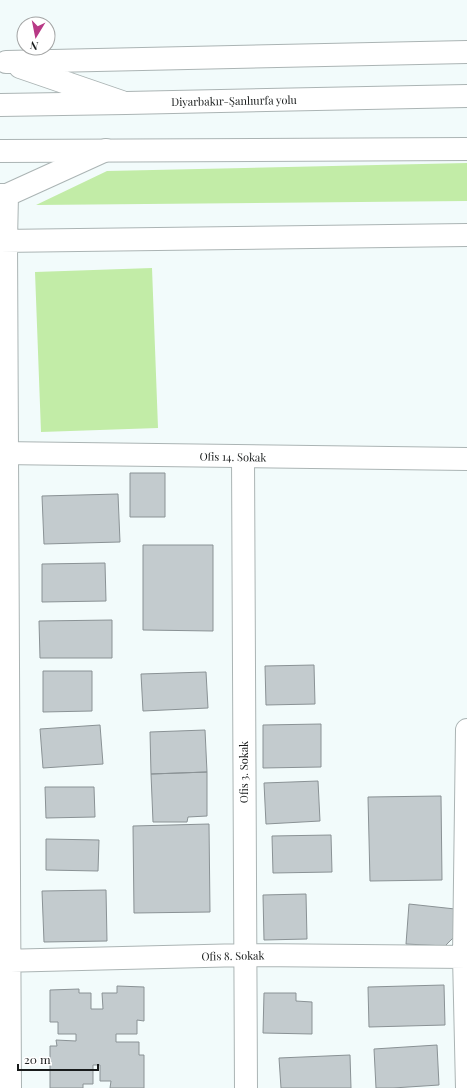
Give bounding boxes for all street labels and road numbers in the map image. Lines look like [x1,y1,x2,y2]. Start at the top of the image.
street label: Diyarbakır-Şanlıurfa yolu [171,92,298,109]
street label: Ofis 14. Sokak [199,448,267,465]
street label: Ofis 3. Sokak [236,741,251,803]
street label: Ofis 8. Sokak [201,947,265,964]

